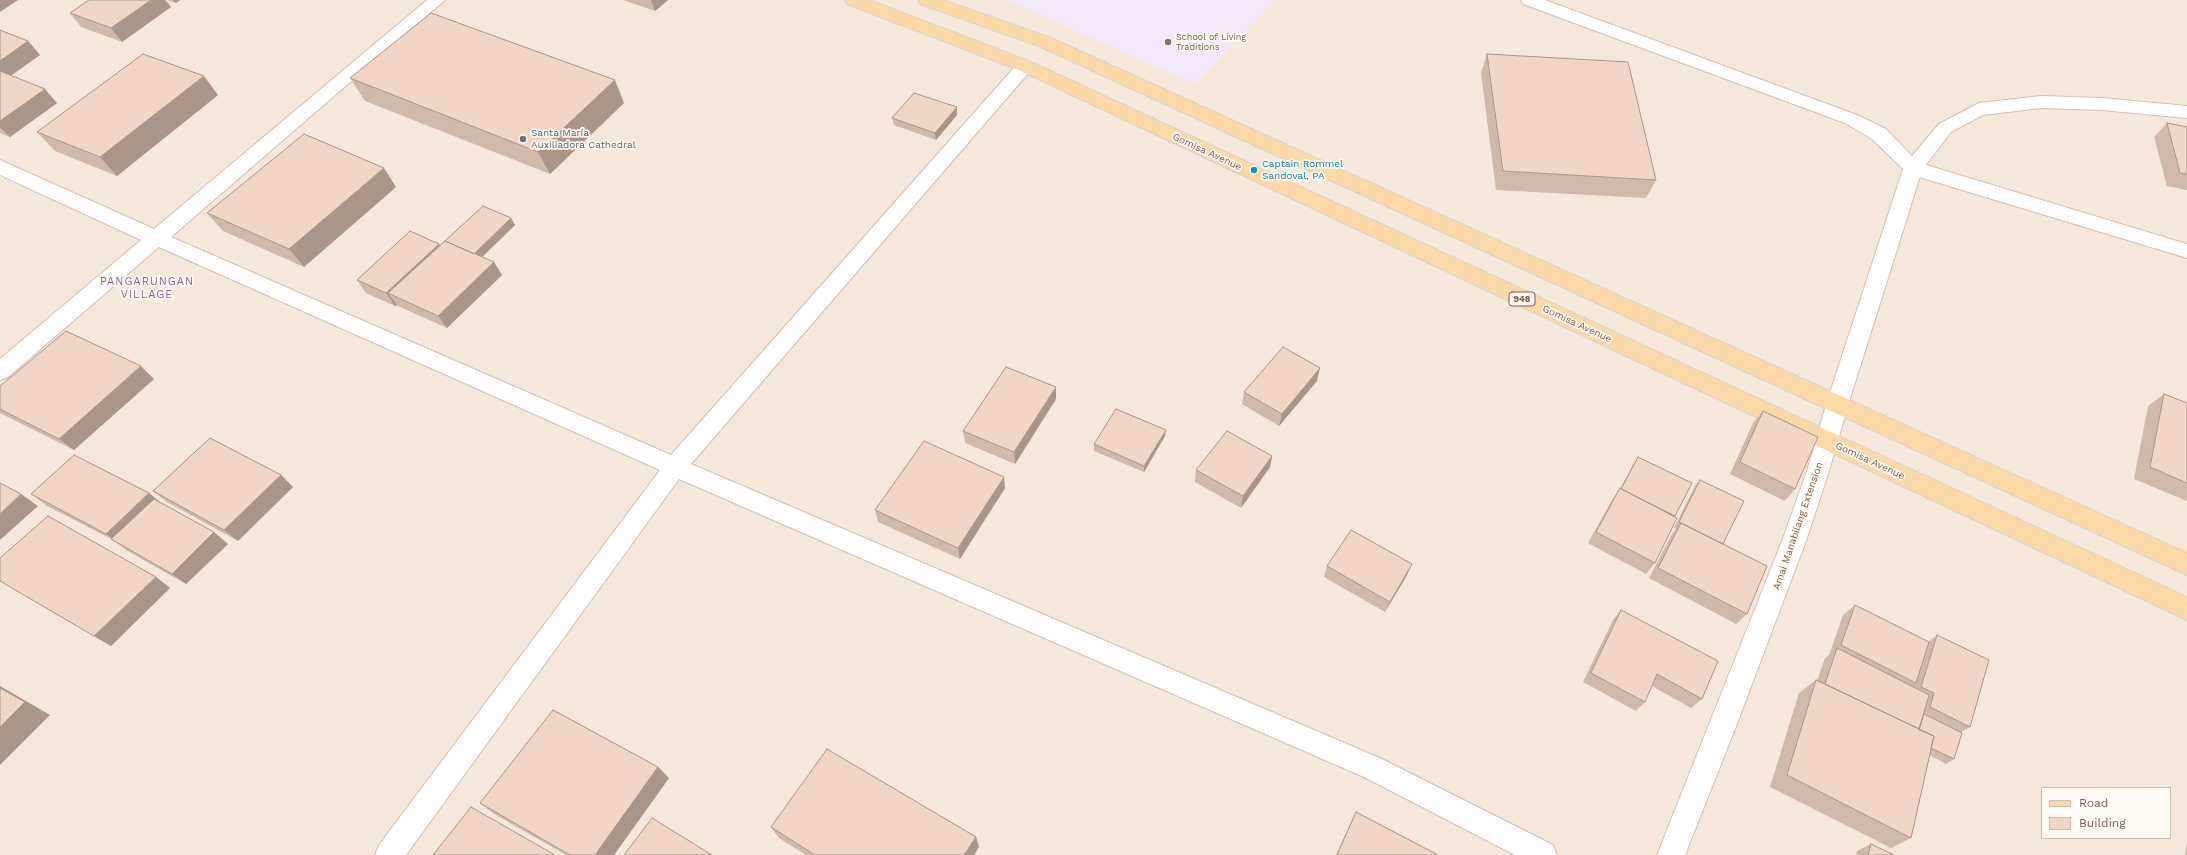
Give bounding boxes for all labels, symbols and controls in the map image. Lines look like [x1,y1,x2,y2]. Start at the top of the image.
place label: School of Living Traditions [1176,32,1246,53]
marker: School of Living Traditions [1163,37,1173,47]
place label: Santa María Auxiliadora Cathedral [531,127,636,150]
street label: Gomisa Avenue [1170,131,1244,173]
marker: Santa María Auxiliadora Cathedral [518,134,528,144]
place label: Captain Rommel Sandoval, PA [1262,158,1343,182]
marker: Captain Rommel Sandoval, PA [1249,165,1259,175]
district label: PANGARUNGAN VILLAGE [100,275,194,301]
road number: 948 [1509,292,1535,306]
street label: Gomisa Avenue [1540,303,1614,345]
street label: Gomisa Avenue [1833,440,1907,482]
street label: Amai Manabilang Extension [1770,461,1826,591]
legend [2041,787,2171,839]
text: Road [2079,796,2108,810]
text: Building [2079,816,2126,830]

